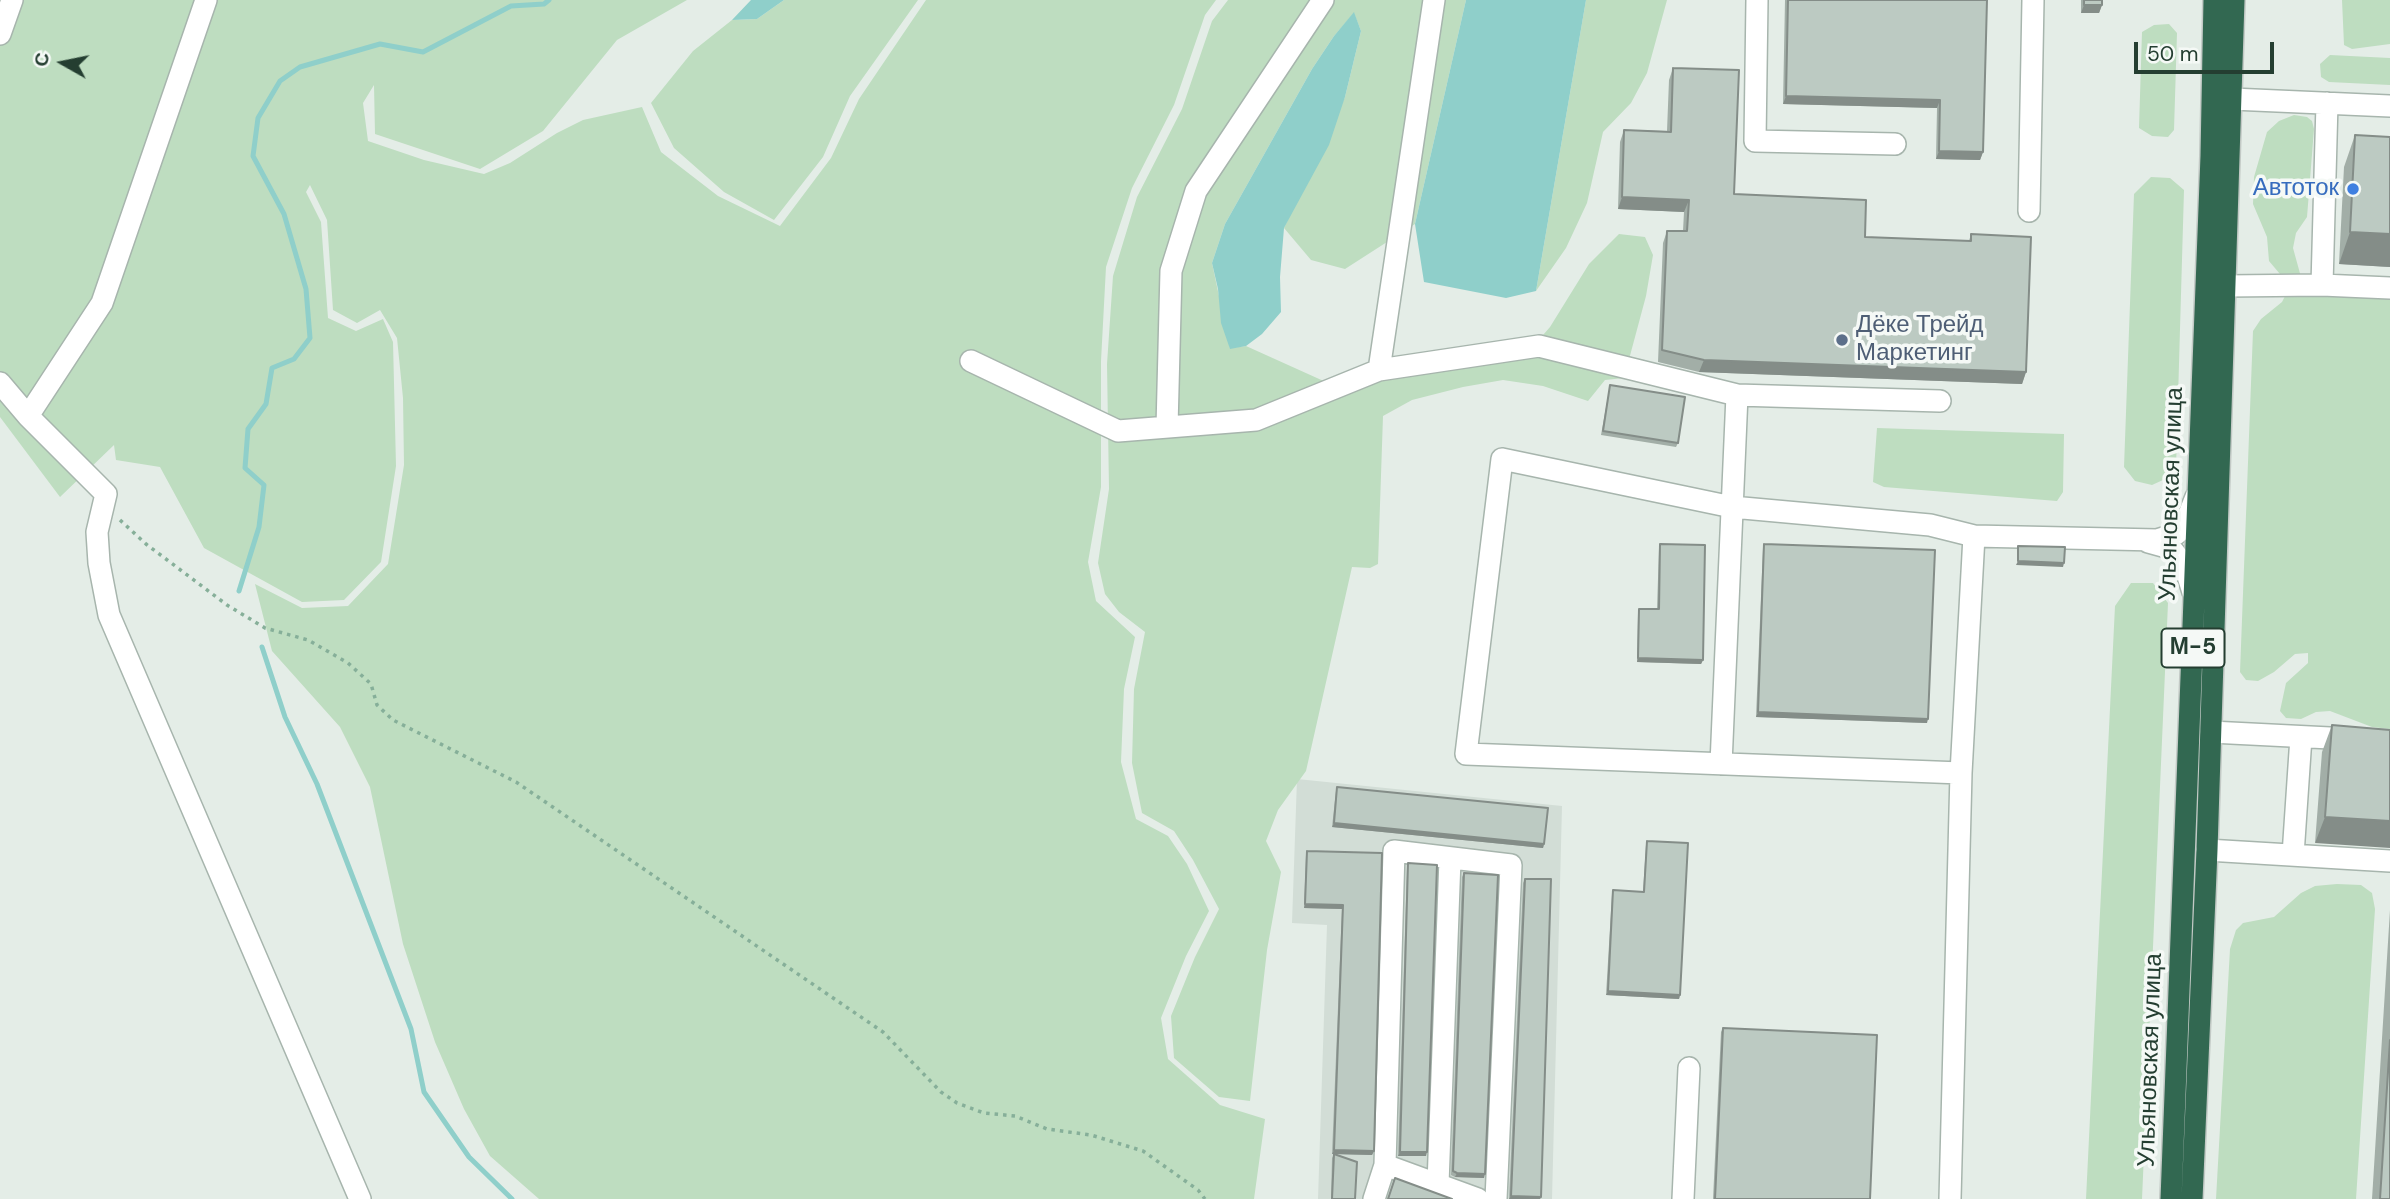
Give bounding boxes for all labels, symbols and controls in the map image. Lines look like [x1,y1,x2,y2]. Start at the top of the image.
north arrow [28,28,98,98]
scale bar [2138,28,2278,72]
text: 50 m [2147,40,2198,68]
text: С [28,51,55,68]
place label: Автоток [2253,175,2339,203]
marker: Автоток [2345,181,2361,197]
place label: Дёке Трейд Маркетинг [1856,312,1984,368]
marker: Дёке Трейд Маркетинг [1834,332,1850,348]
street label: Ульяновская улица [2154,387,2190,601]
road number: М-5 [2162,628,2224,668]
street label: Ульяновская улица [2133,953,2169,1167]

